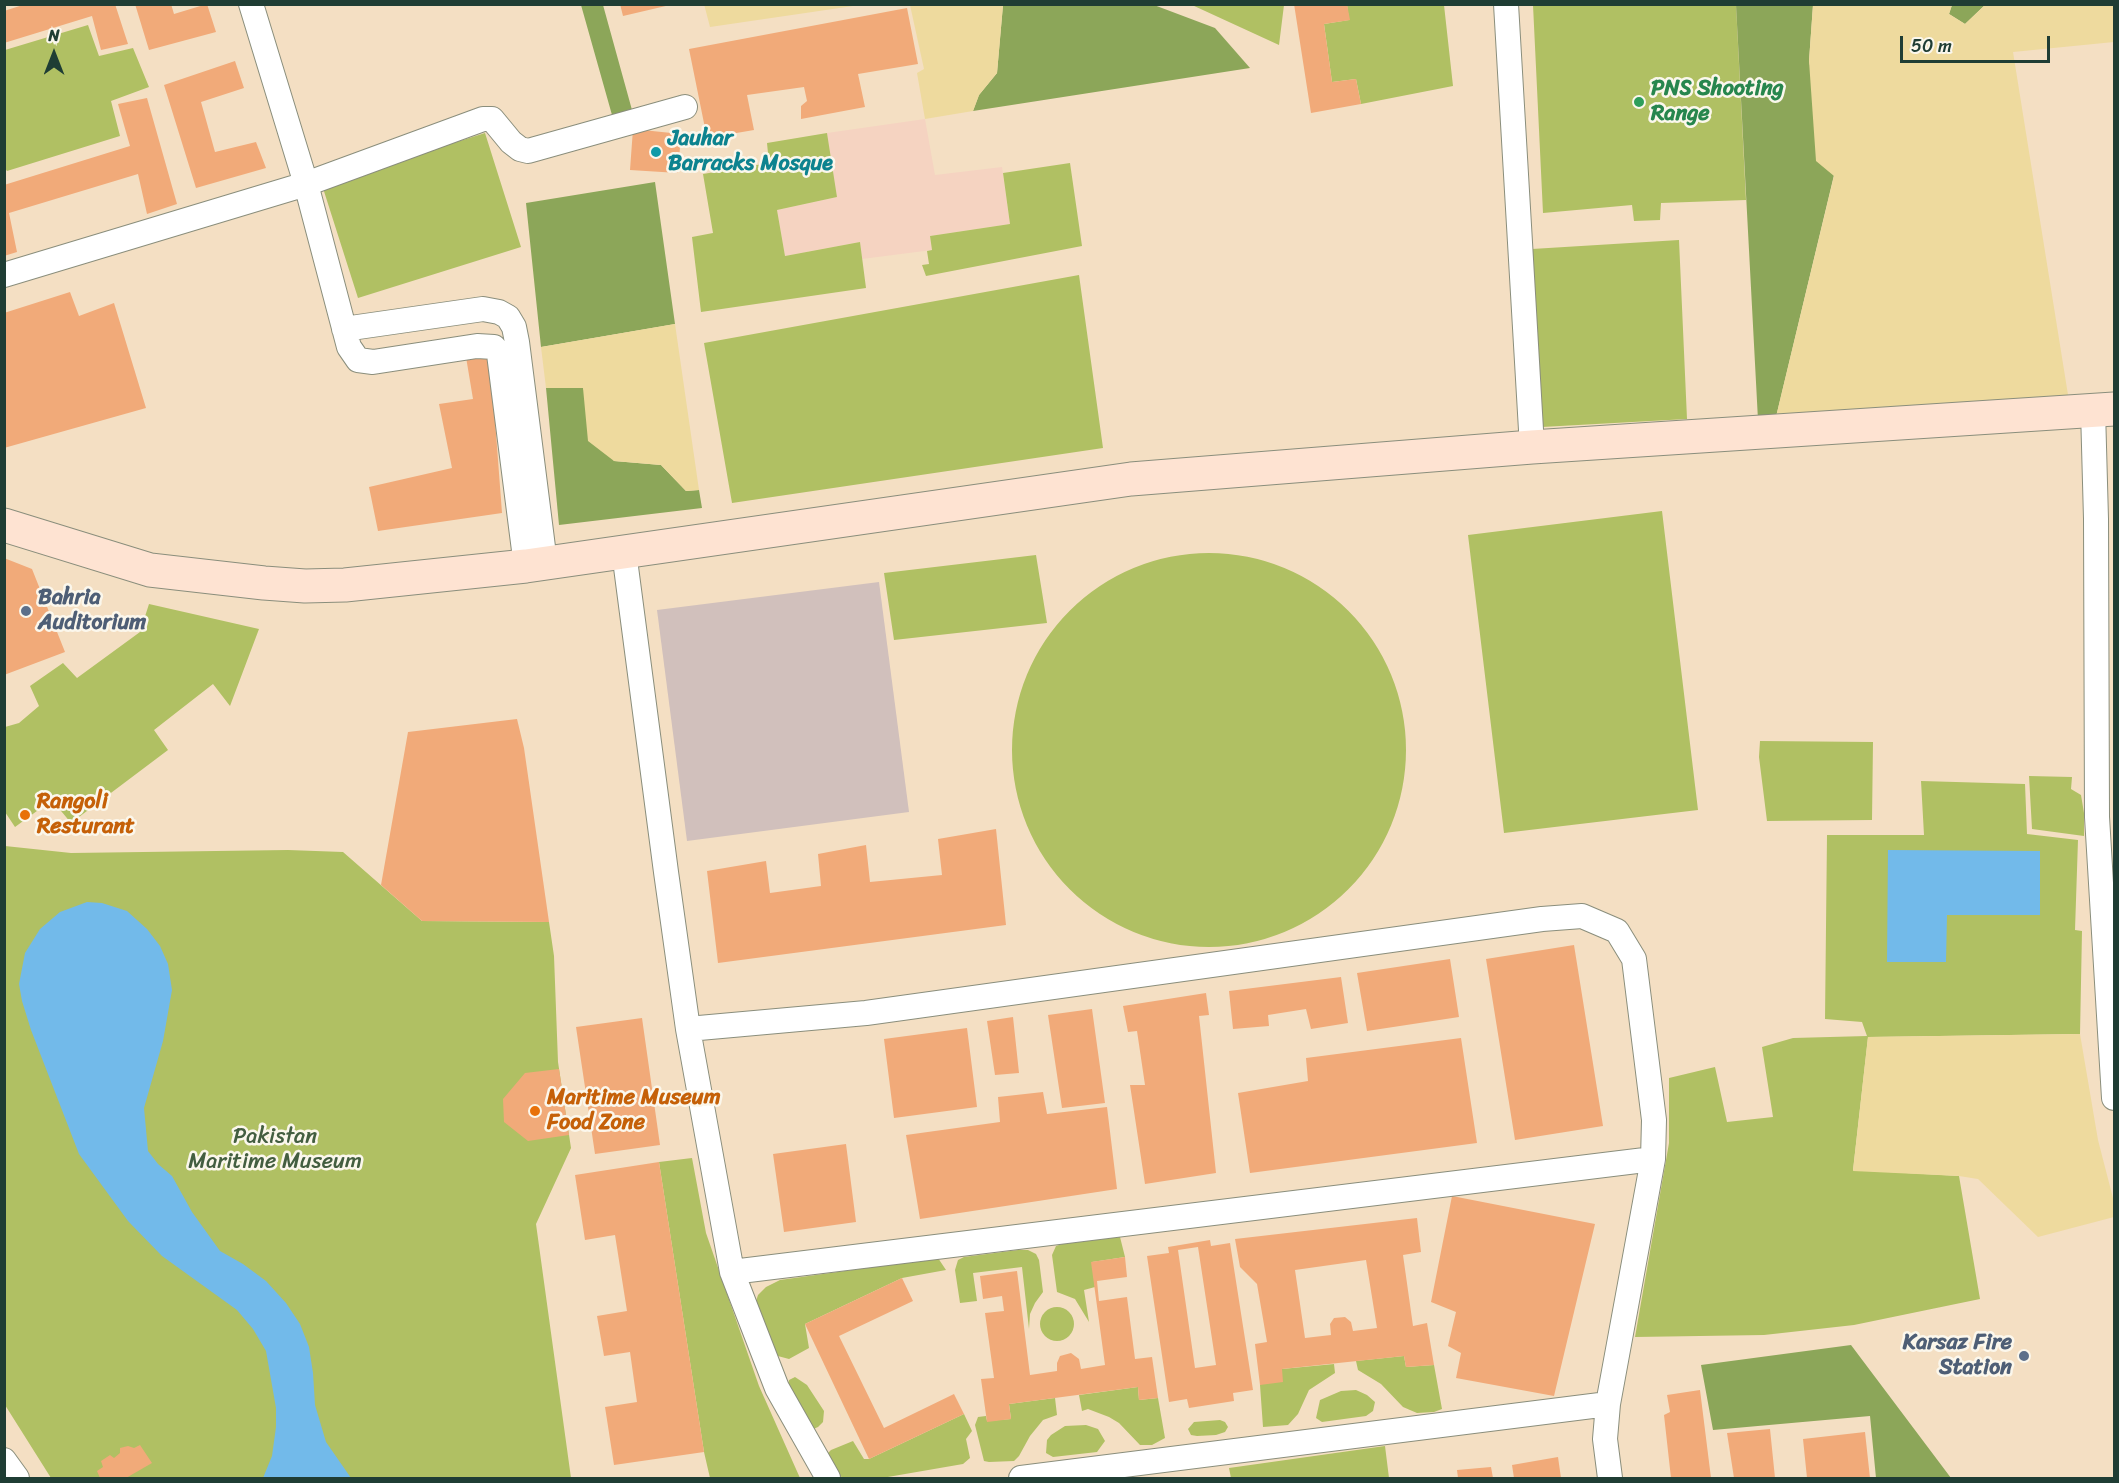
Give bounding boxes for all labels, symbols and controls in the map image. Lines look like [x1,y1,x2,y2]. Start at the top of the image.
text: N [48,21,60,50]
north arrow [24,24,84,84]
scale bar [1903,24,2053,62]
text: 50 m [1911,30,1952,62]
place label: PNS Shooting Range [1651,76,1784,128]
marker: PNS Shooting Range [1632,95,1646,109]
place label: Jauhar Barracks Mosque [668,126,833,178]
marker: Jauhar Barracks Mosque [649,145,663,159]
place label: Bahria Auditorium [38,585,146,636]
marker: Bahria Auditorium [19,604,33,618]
place label: Rangoli Resturant [37,789,135,840]
marker: Rangoli Resturant [18,808,32,822]
place label: Maritime Museum Food Zone [547,1085,721,1136]
marker: Maritime Museum Food Zone [528,1104,542,1118]
park label: Pakistan Maritime Museum [188,1124,362,1176]
place label: Karsaz Fire Station [1903,1330,2012,1382]
marker: Karsaz Fire Station [2017,1349,2031,1363]

